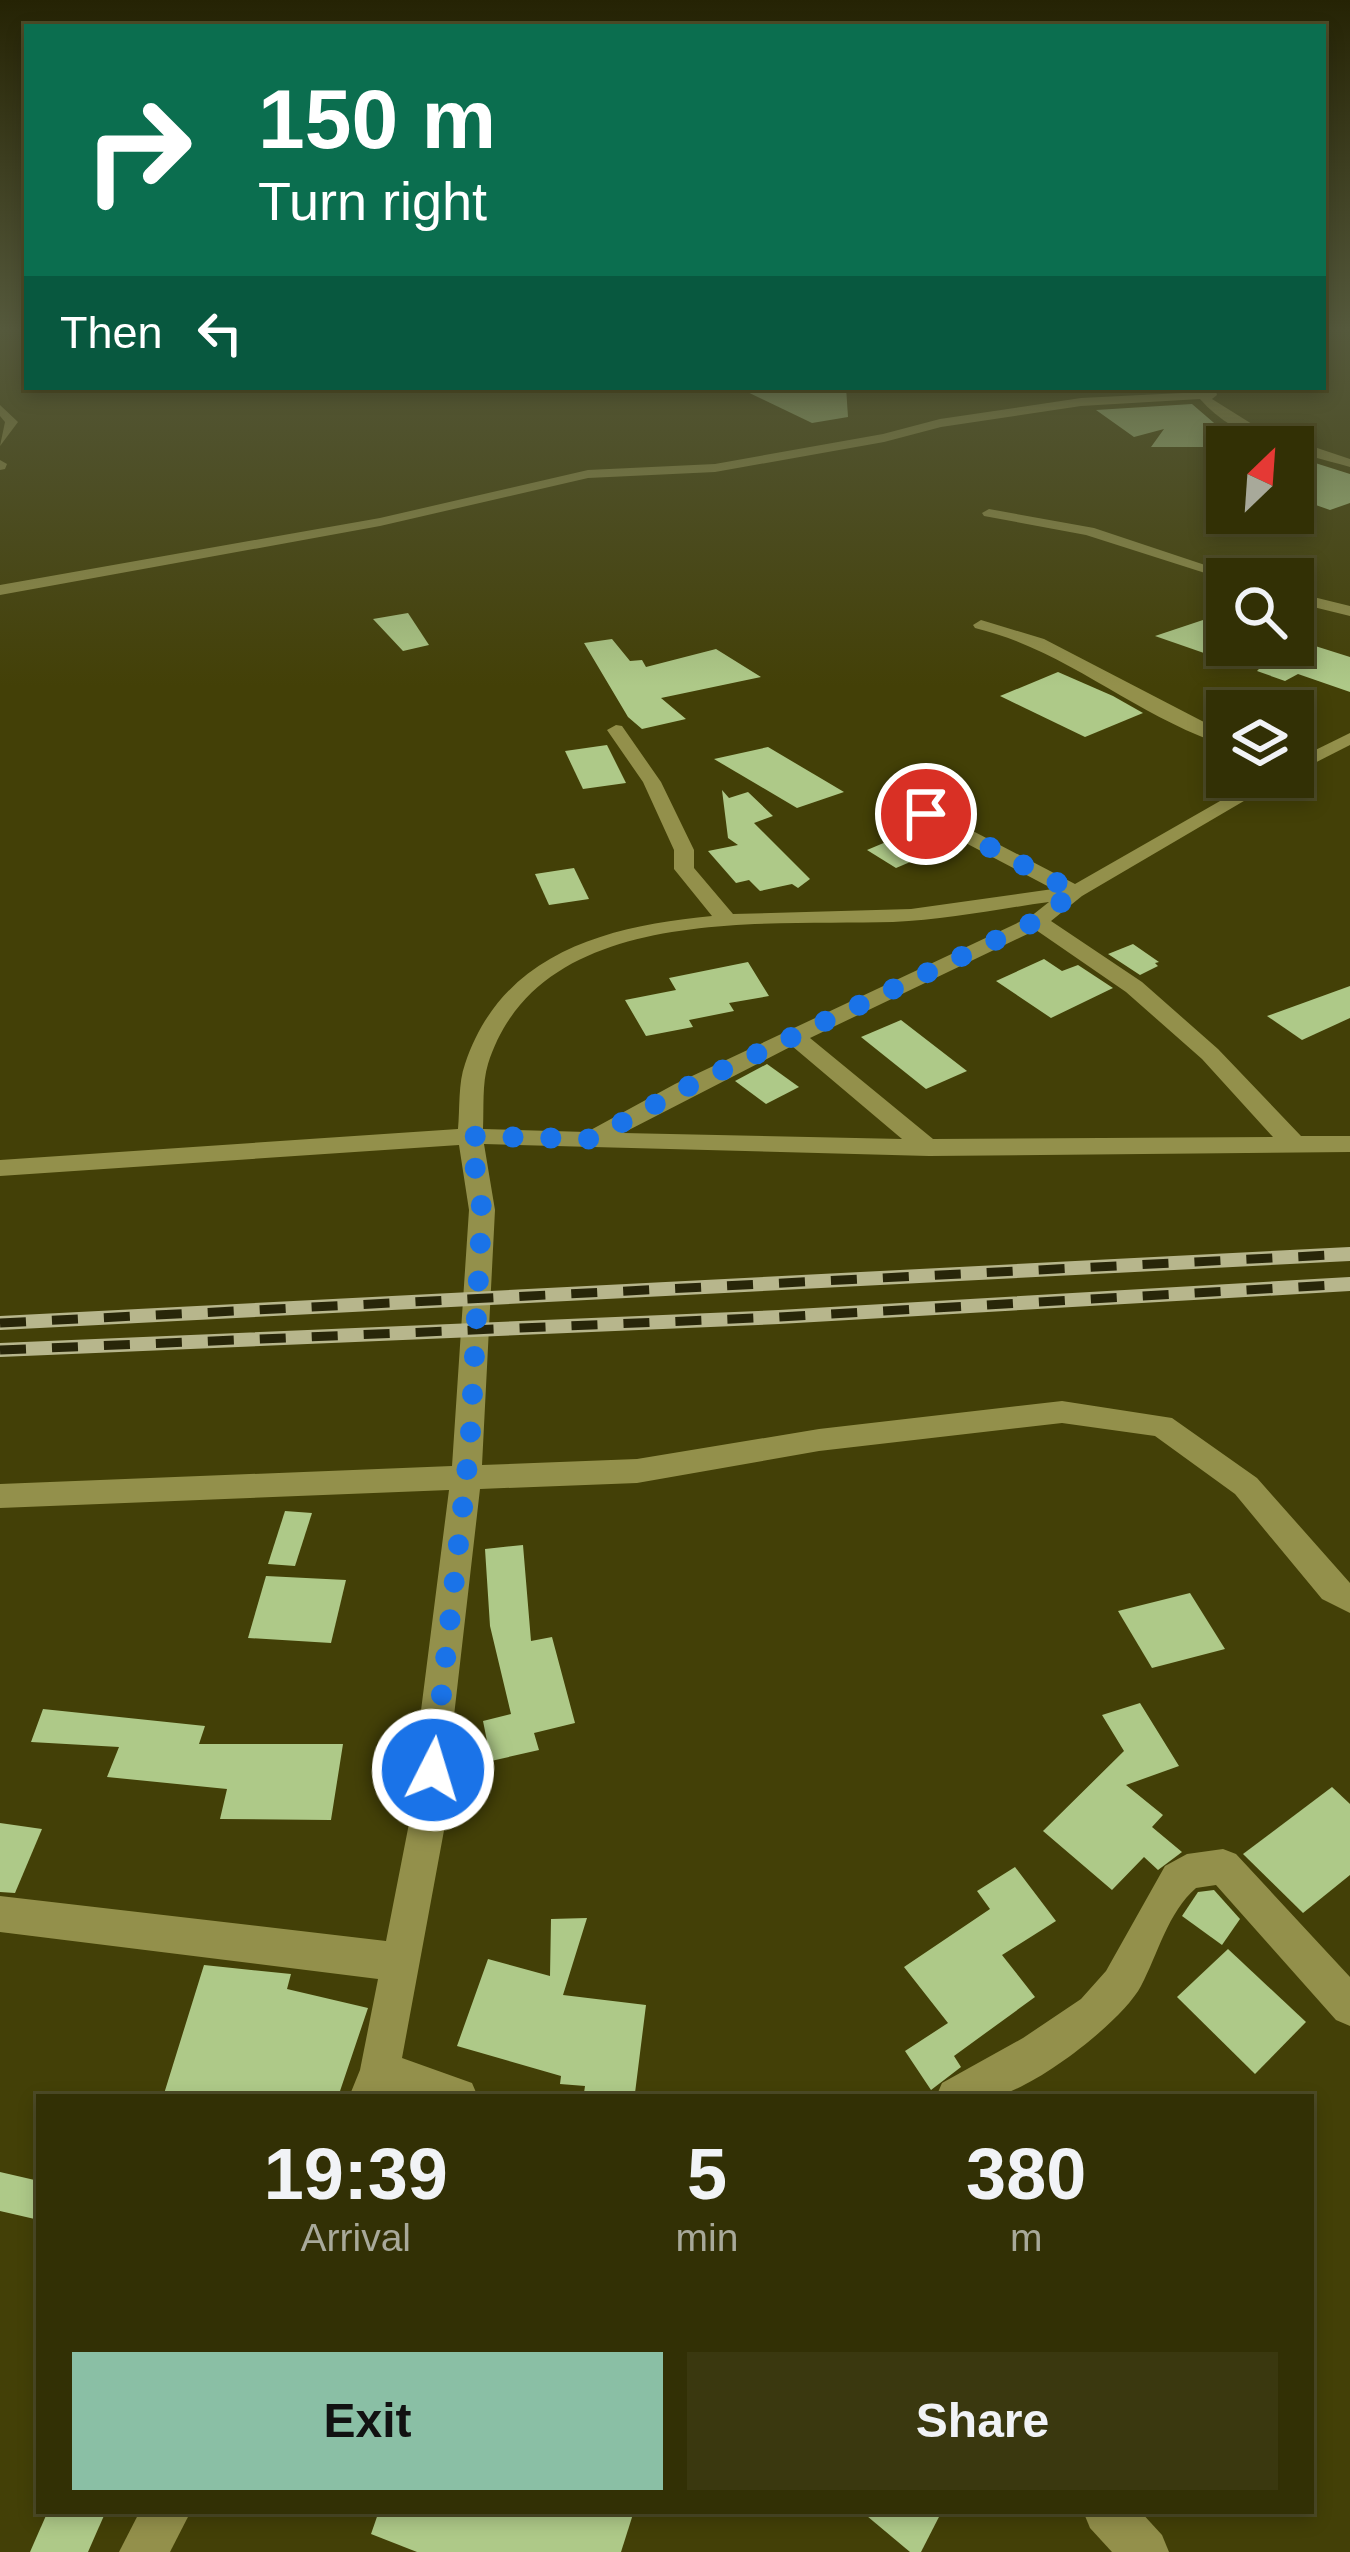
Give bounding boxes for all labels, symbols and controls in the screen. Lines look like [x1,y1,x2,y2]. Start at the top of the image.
icon: right [60,72,216,228]
text: 150 m [258,72,496,166]
text: Turn right [258,171,487,231]
icon: left [187,300,253,366]
text: Then [60,307,163,358]
north arrow [1206,426,1314,534]
map controls [1206,426,1314,798]
button: search [1206,558,1314,666]
button: layers [1206,690,1314,798]
pin [875,763,977,865]
icon: arrive [893,781,959,847]
position arrow [370,1707,496,1833]
text: 19:39 [264,2134,448,2214]
text: 5 [687,2134,727,2214]
text: 380 [966,2134,1086,2214]
text: Arrival [301,2216,411,2259]
text: min [676,2216,738,2259]
text: m [1010,2216,1042,2259]
button: Exit [72,2352,663,2490]
button: Share [687,2352,1278,2490]

